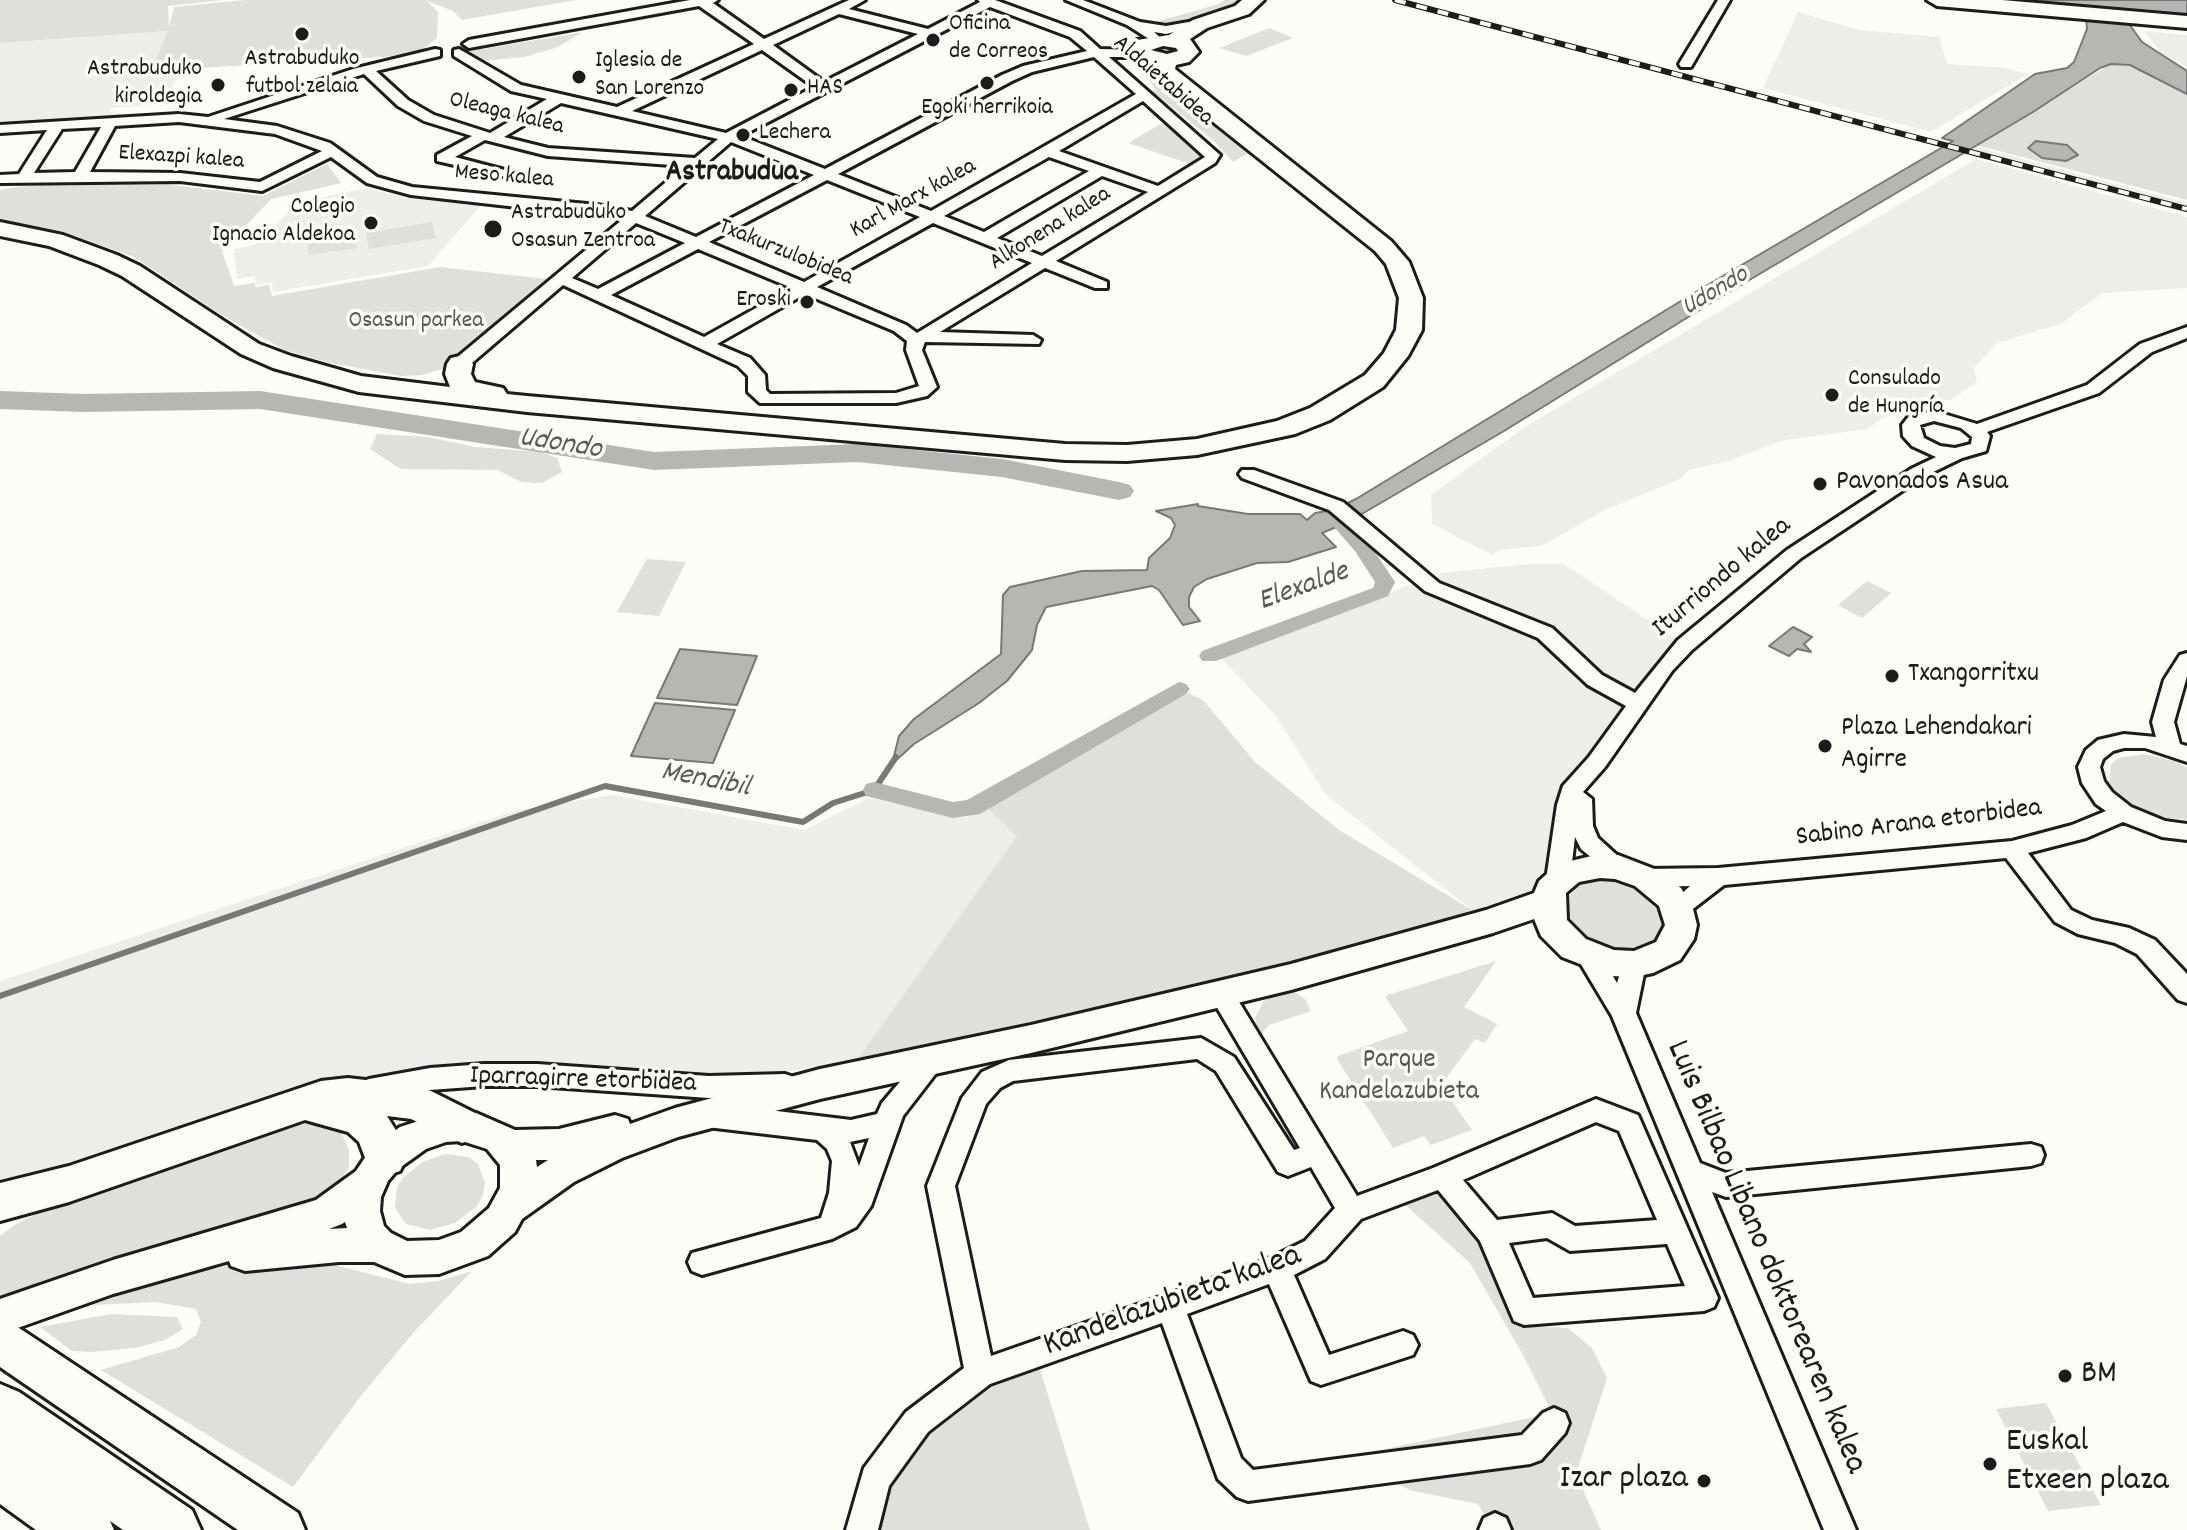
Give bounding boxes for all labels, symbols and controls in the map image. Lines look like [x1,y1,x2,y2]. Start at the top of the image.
place label: Oficina de Correos [949,12,1048,68]
marker: Astrabuduko futbol zelaia [293,25,311,43]
street label: Aldaietabidea [1106,30,1218,134]
marker: Oficina de Correos [924,31,942,49]
place label: Astrabuduko futbol zelaia [244,47,360,103]
place label: Iglesia de San Lorenzo [595,49,704,105]
place label: Astrabuduko kiroldegia [87,57,202,113]
marker: Iglesia de San Lorenzo [570,68,588,86]
marker: Egoki herrikoia [978,74,996,92]
marker: Astrabuduko kiroldegia [209,76,227,94]
place label: HAS [807,76,843,104]
marker: HAS [782,81,800,99]
street label: Oleaga kalea [446,87,566,143]
place label: Egoki herrikoia [921,96,1053,124]
place label: Lechera [759,121,831,149]
marker: Lechera [734,126,752,144]
street label: Elexazpi kalea [117,140,245,178]
street label: Karl Marx kalea [846,154,982,246]
district label: Astrabudua [666,157,798,193]
street label: Meso kalea [453,159,555,197]
street label: Alkonena kalea [985,181,1117,279]
place label: Colegio Ignacio Aldekoa [212,195,355,251]
place label: Astrabuduko Osasun Zentroa [511,201,655,257]
marker: Colegio Ignacio Aldekoa [362,214,380,232]
street label: Txakurzulobidea [714,214,856,294]
marker: Astrabuduko Osasun Zentroa [482,218,504,240]
water label: Udondo [1677,261,1755,325]
place label: Eroski [736,288,791,316]
marker: Eroski [798,293,816,311]
park label: Osasun parkea [348,309,484,337]
place label: Consulado de Hungría [1848,367,1944,423]
marker: Consulado de Hungría [1823,386,1841,404]
water label: Udondo [516,422,604,470]
place label: Pavonados Asua [1836,467,2008,501]
marker: Pavonados Asua [1811,475,1829,493]
street label: Iturriondo kalea [1647,511,1799,647]
water label: Elexalde [1254,556,1354,622]
place label: Txangorritxu [1908,659,2039,693]
marker: Txangorritxu [1883,667,1901,685]
place label: Plaza Lehendakari Agirre [1841,713,2032,779]
marker: Plaza Lehendakari Agirre [1816,737,1834,755]
water label: Mendibil [657,756,753,808]
street label: Sabino Arana etorbidea [1794,793,2044,857]
street label: Luis Bilbao Libano doktorearen kalea [1654,1035,1874,1481]
park label: Parque Kandelazubieta [1319,1045,1479,1111]
street label: Iparragirre etorbidea [469,1061,697,1103]
street label: Kandelazubieta kalea [1039,1237,1307,1369]
place label: BM [2081,1356,2117,1396]
marker: BM [2056,1367,2074,1385]
place label: Euskal Etxeen plaza [2006,1424,2169,1504]
marker: Euskal Etxeen plaza [1981,1455,1999,1473]
place label: Izar plaza [1560,1461,1688,1501]
marker: Izar plaza [1695,1472,1713,1490]

